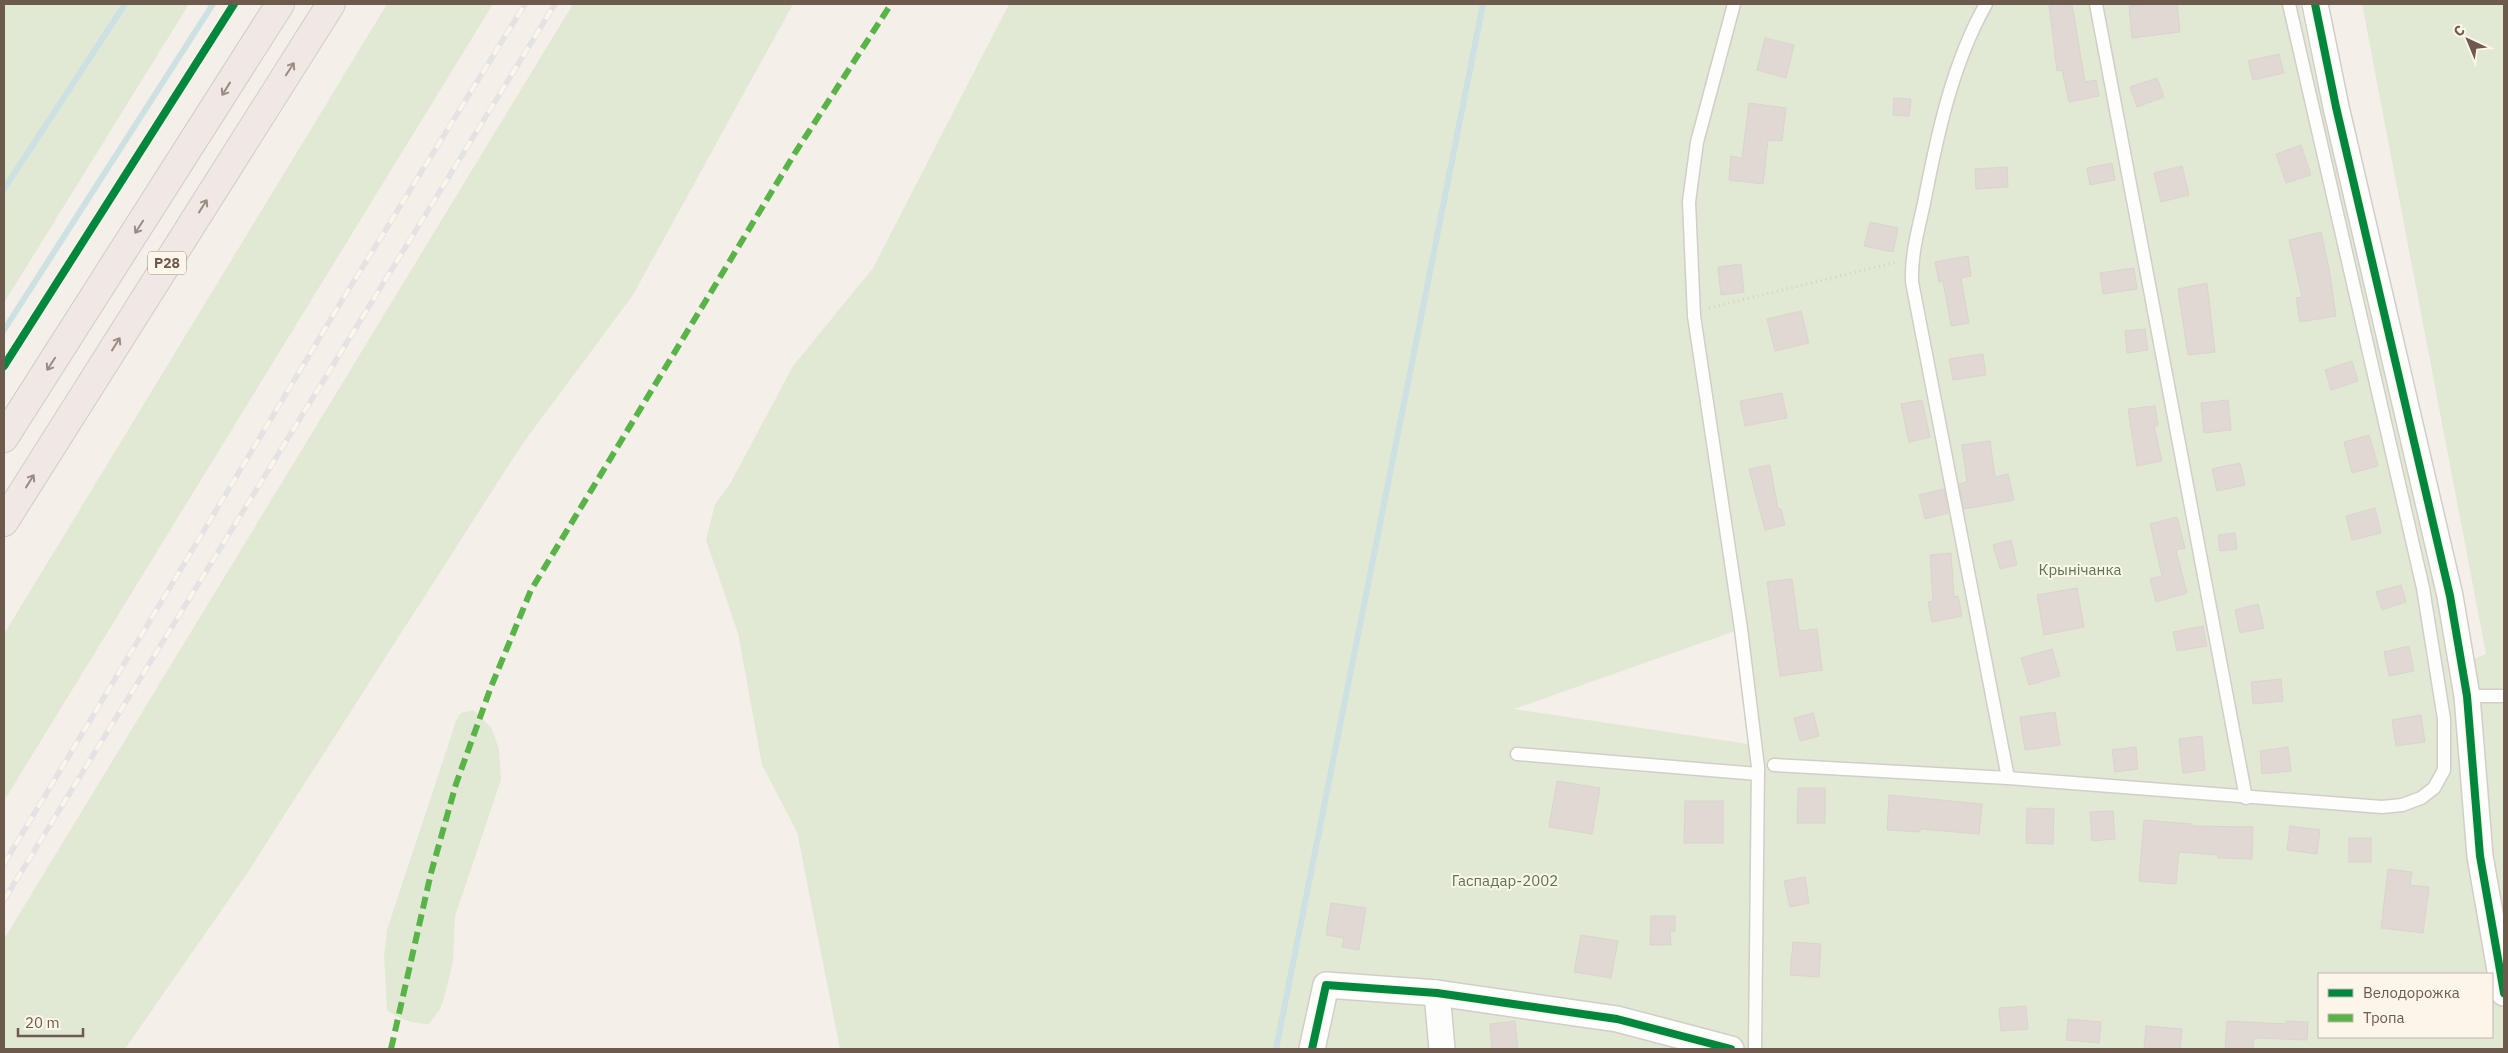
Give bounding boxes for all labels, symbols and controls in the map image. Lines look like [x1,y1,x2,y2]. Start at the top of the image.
north arrow [2443,15,2493,65]
text: С [2449,21,2469,40]
one-way arrow [285,62,295,76]
one-way arrow [220,82,230,96]
one-way arrow [198,199,208,213]
one-way arrow [133,219,143,233]
road number: Р28 [148,252,186,274]
one-way arrow [112,337,122,351]
one-way arrow [46,356,56,370]
one-way arrow [24,474,35,488]
park label: Крынічанка [2038,560,2122,579]
park label: Гаспадар-2002 [1452,871,1558,890]
legend [2318,973,2493,1038]
text: Велодорожка [2363,983,2460,1002]
scale bar [18,1006,82,1038]
text: Тропа [2363,1008,2405,1027]
text: 20 m [25,1013,60,1032]

